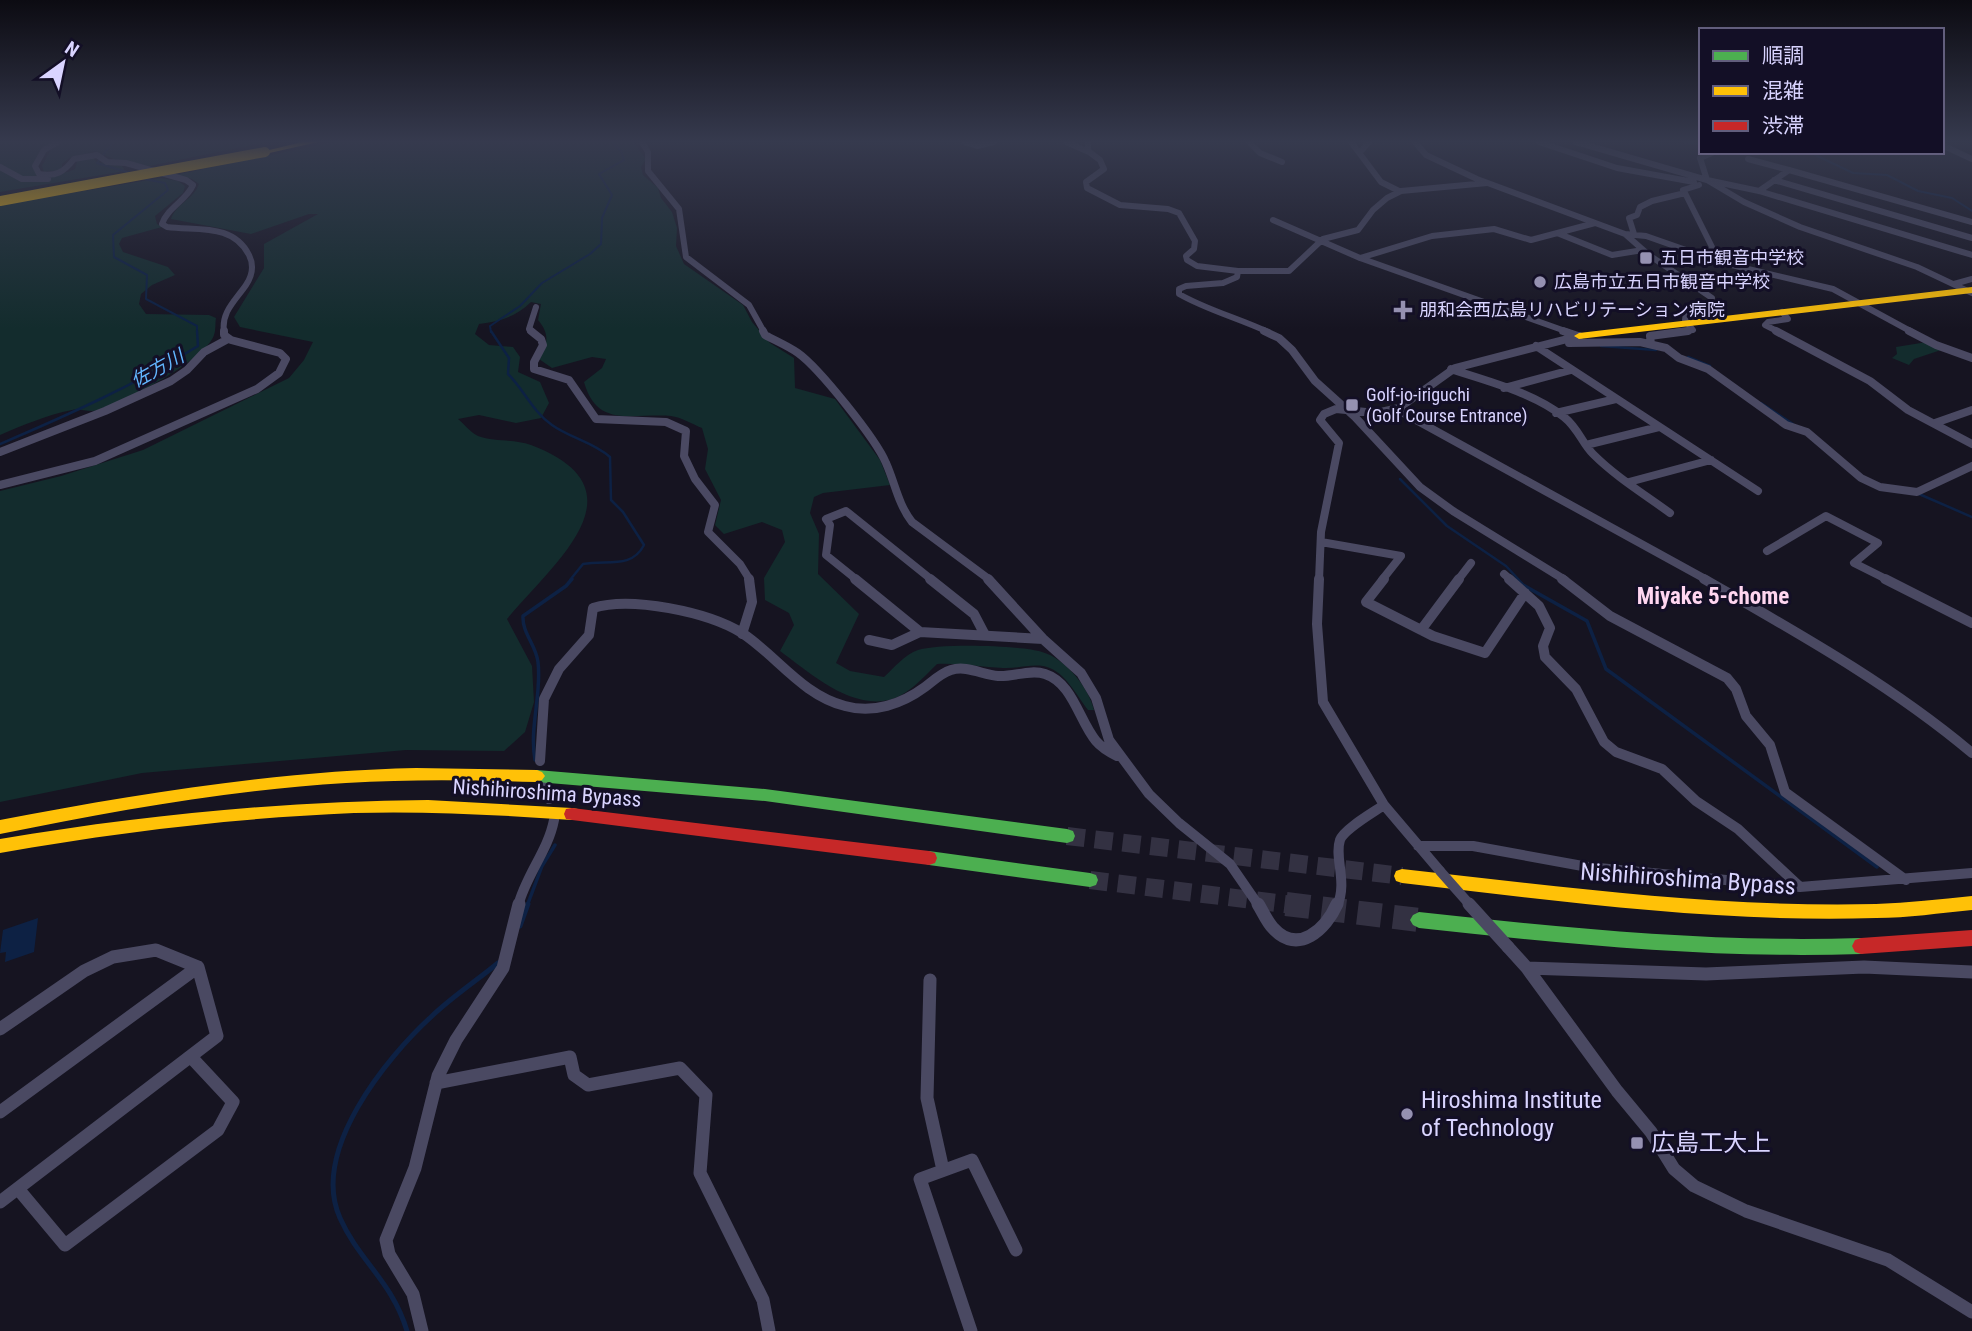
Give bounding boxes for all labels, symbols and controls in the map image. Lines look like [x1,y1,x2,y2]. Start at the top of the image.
north arrow [28,28,98,98]
legend [1699,28,1944,154]
text: N [61,36,83,62]
text: 順調 [1762,44,1804,68]
text: 混雑 [1762,79,1804,103]
text: 渋滞 [1762,114,1804,138]
place label: 五日市観音中学校 [1660,247,1804,268]
marker: 五日市観音中学校 [1638,250,1654,266]
place label: 広島市立五日市観音中学校 [1554,271,1770,292]
marker: 広島市立五日市観音中学校 [1532,274,1548,290]
place label: 朋和会西広島リハビリテーション病院 [1419,299,1725,320]
marker: 朋和会西広島リハビリテーション病院 [1393,300,1413,320]
water label: 佐方川 [127,344,189,392]
place label: Golf-jo-iriguchi (Golf Course Entrance) [1366,384,1527,427]
marker: Golf-jo-iriguchi (Golf Course Entrance) [1344,397,1360,413]
district label: Miyake 5-chome [1637,583,1789,610]
street label: Nishihiroshima Bypass [452,774,642,812]
street label: Nishihiroshima Bypass [1579,857,1797,901]
place label: Hiroshima Institute of Technology [1421,1086,1602,1142]
marker: Hiroshima Institute of Technology [1399,1106,1415,1122]
place label: 広島工大上 [1651,1129,1771,1157]
marker: 広島工大上 [1629,1135,1645,1151]

